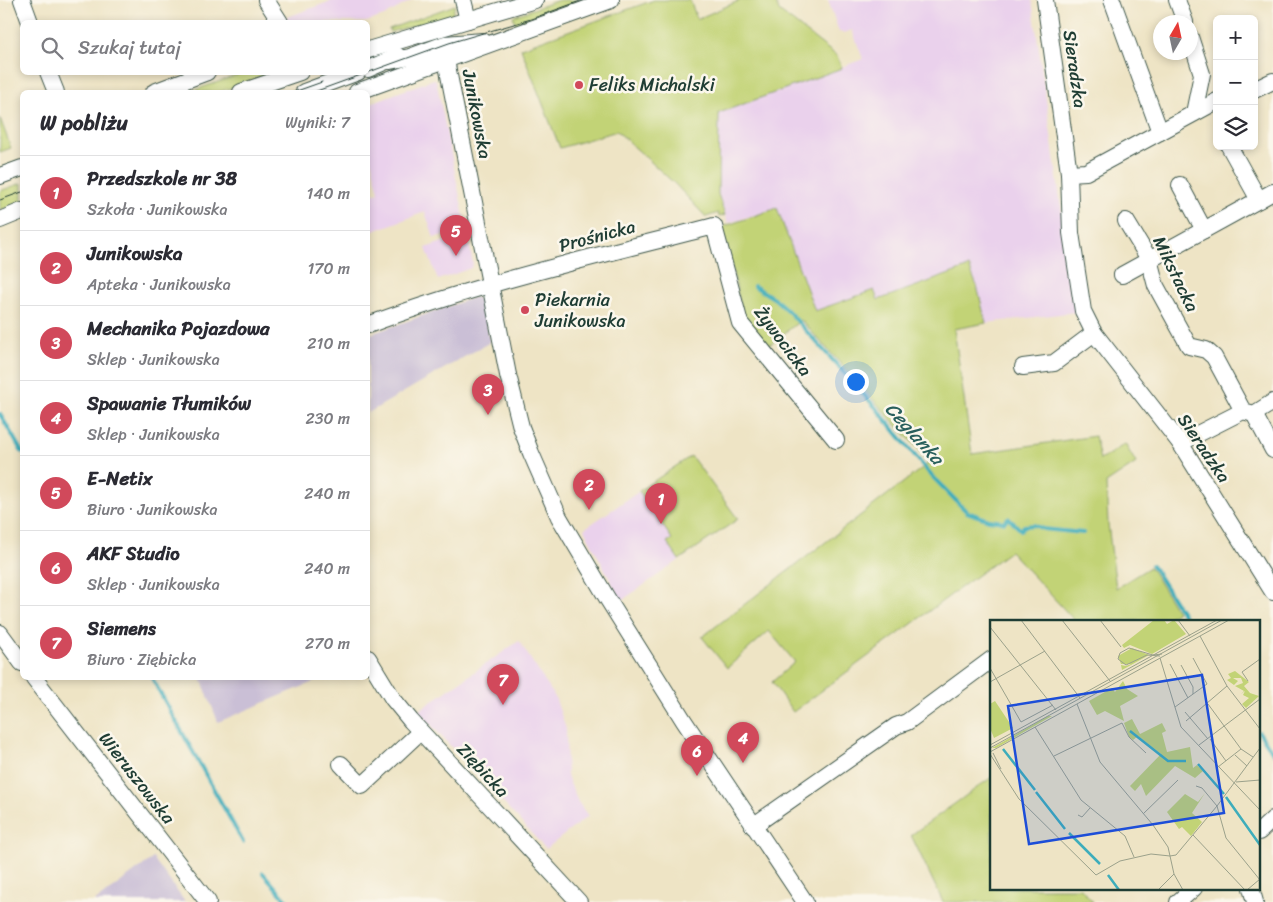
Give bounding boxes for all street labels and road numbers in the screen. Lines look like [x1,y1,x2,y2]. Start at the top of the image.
street label: Sieradzka [1054,28,1096,110]
street label: Junikowska [452,66,501,161]
street label: Prośnicka [555,210,639,262]
street label: Mikstacka [1144,230,1208,318]
street label: Żywocicka [745,299,821,383]
street label: Sieradzka [1169,406,1239,490]
street label: Wieruszowska [90,725,184,832]
street label: Ziębicka [449,735,517,805]

